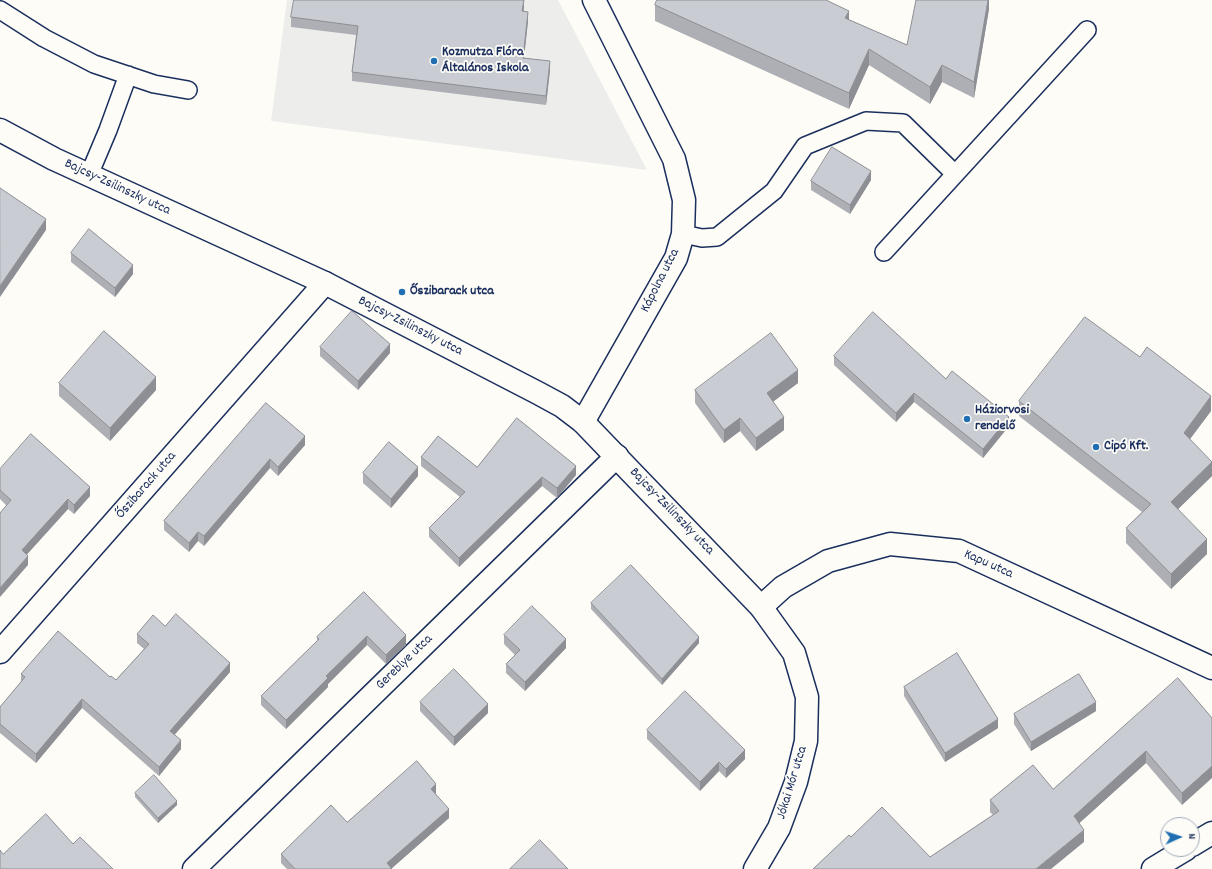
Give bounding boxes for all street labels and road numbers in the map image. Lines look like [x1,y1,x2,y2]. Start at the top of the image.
street label: Bajcsy-Zsilinszky utca [61,156,173,220]
street label: Kápolna utca [638,246,684,316]
street label: Bajcsy-Zsilinszky utca [355,293,465,361]
street label: Őszibarack utca [113,449,181,523]
street label: Bajcsy-Zsilinszky utca [625,465,717,559]
street label: Kapu utca [961,547,1015,583]
street label: Gereblye utca [373,632,437,694]
street label: Jókai Mór utca [774,744,812,822]

